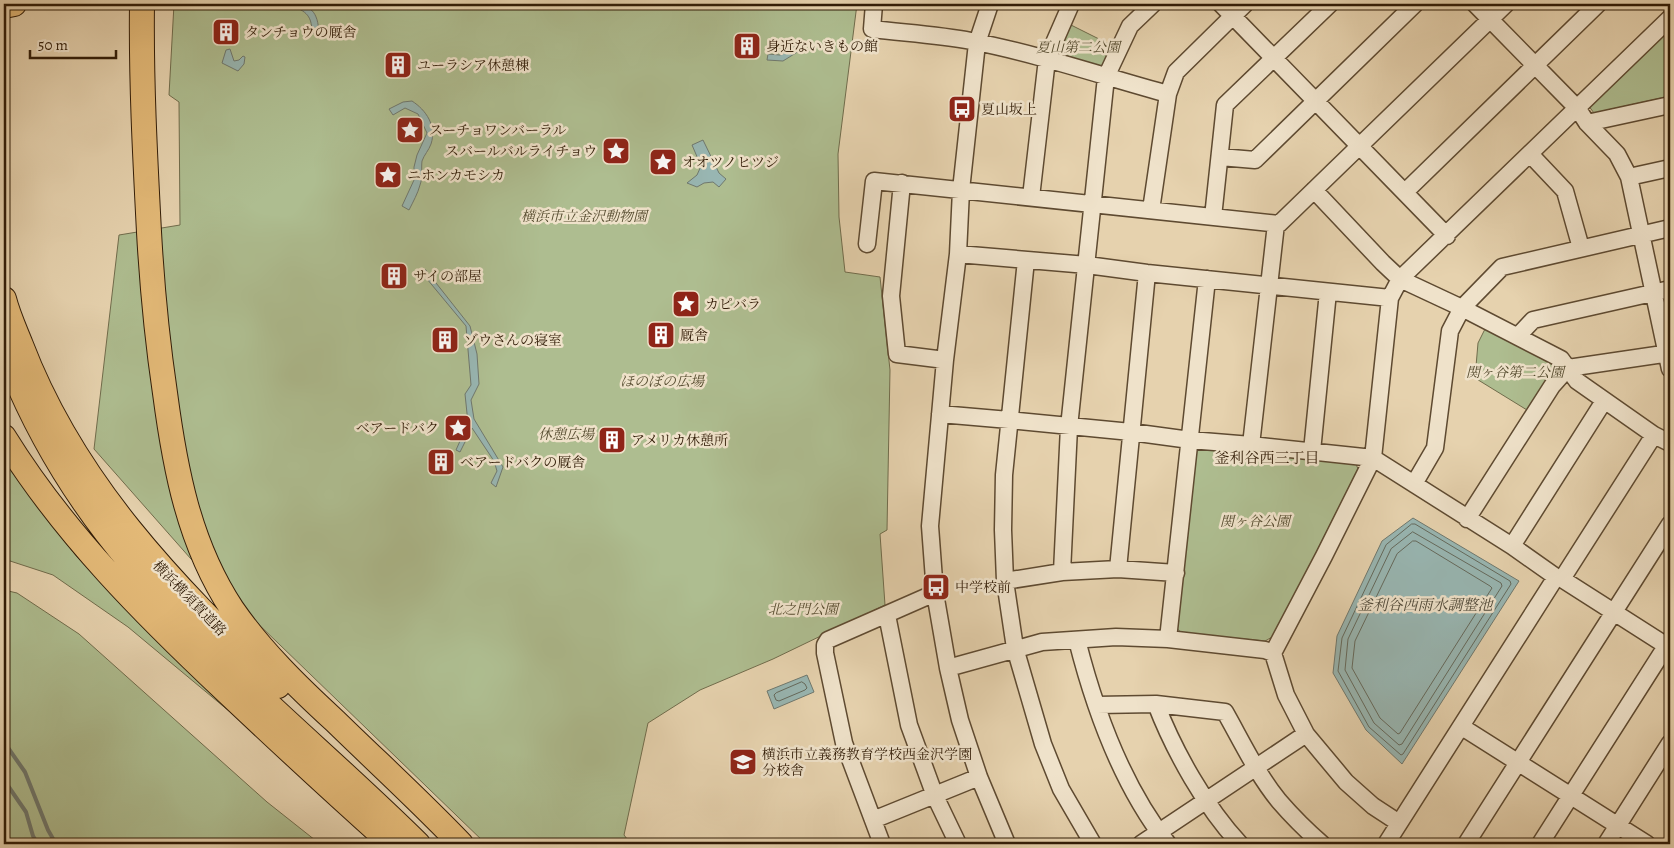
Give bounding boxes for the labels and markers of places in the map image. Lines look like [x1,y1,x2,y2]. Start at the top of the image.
building icon: タンチョウの厩舎 [211,17,241,47]
place label: タンチョウの厩舎 [245,23,357,42]
building icon: 身近ないきもの館 [732,31,762,61]
place label: 身近ないきもの館 [766,37,878,56]
building icon: ユーラシア休憩棟 [383,50,413,80]
place label: ユーラシア休憩棟 [417,56,529,75]
bus stop icon: 夏山坂上 [947,94,977,124]
place label: 夏山坂上 [981,100,1037,119]
place icon: スーチョワンバーラル [395,115,425,145]
place label: スーチョワンバーラル [429,121,566,140]
place icon: スバールバルライチョウ [601,136,631,166]
place label: スバールバルライチョウ [445,142,597,161]
place icon: オオツノヒツジ [648,147,678,177]
place label: オオツノヒツジ [682,153,779,172]
place icon: ニホンカモシカ [373,160,403,190]
place label: ニホンカモシカ [407,166,505,185]
building icon: サイの部屋 [379,261,409,291]
place label: サイの部屋 [413,267,482,286]
place icon: カピバラ [671,289,701,319]
place label: カピバラ [705,295,761,314]
building icon: 厩舎 [646,320,676,350]
building icon: ゾウさんの寝室 [430,325,460,355]
place label: 厩舎 [680,326,708,345]
place label: ゾウさんの寝室 [464,331,562,350]
place icon: ベアードバク [443,413,473,443]
place label: ベアードバク [356,419,439,438]
building icon: アメリカ休憩所 [597,425,627,455]
place label: アメリカ休憩所 [631,431,728,450]
building icon: ベアードバクの厩舎 [426,447,456,477]
place label: ベアードバクの厩舎 [460,453,585,472]
bus stop icon: 中学校前 [921,572,951,602]
place label: 中学校前 [955,578,1011,597]
place label: 横浜市立義務教育学校西金沢学園 分校舎 [762,745,972,780]
school or university icon: 横浜市立義務教育学校西金沢学園 分校舎 [728,747,758,777]

